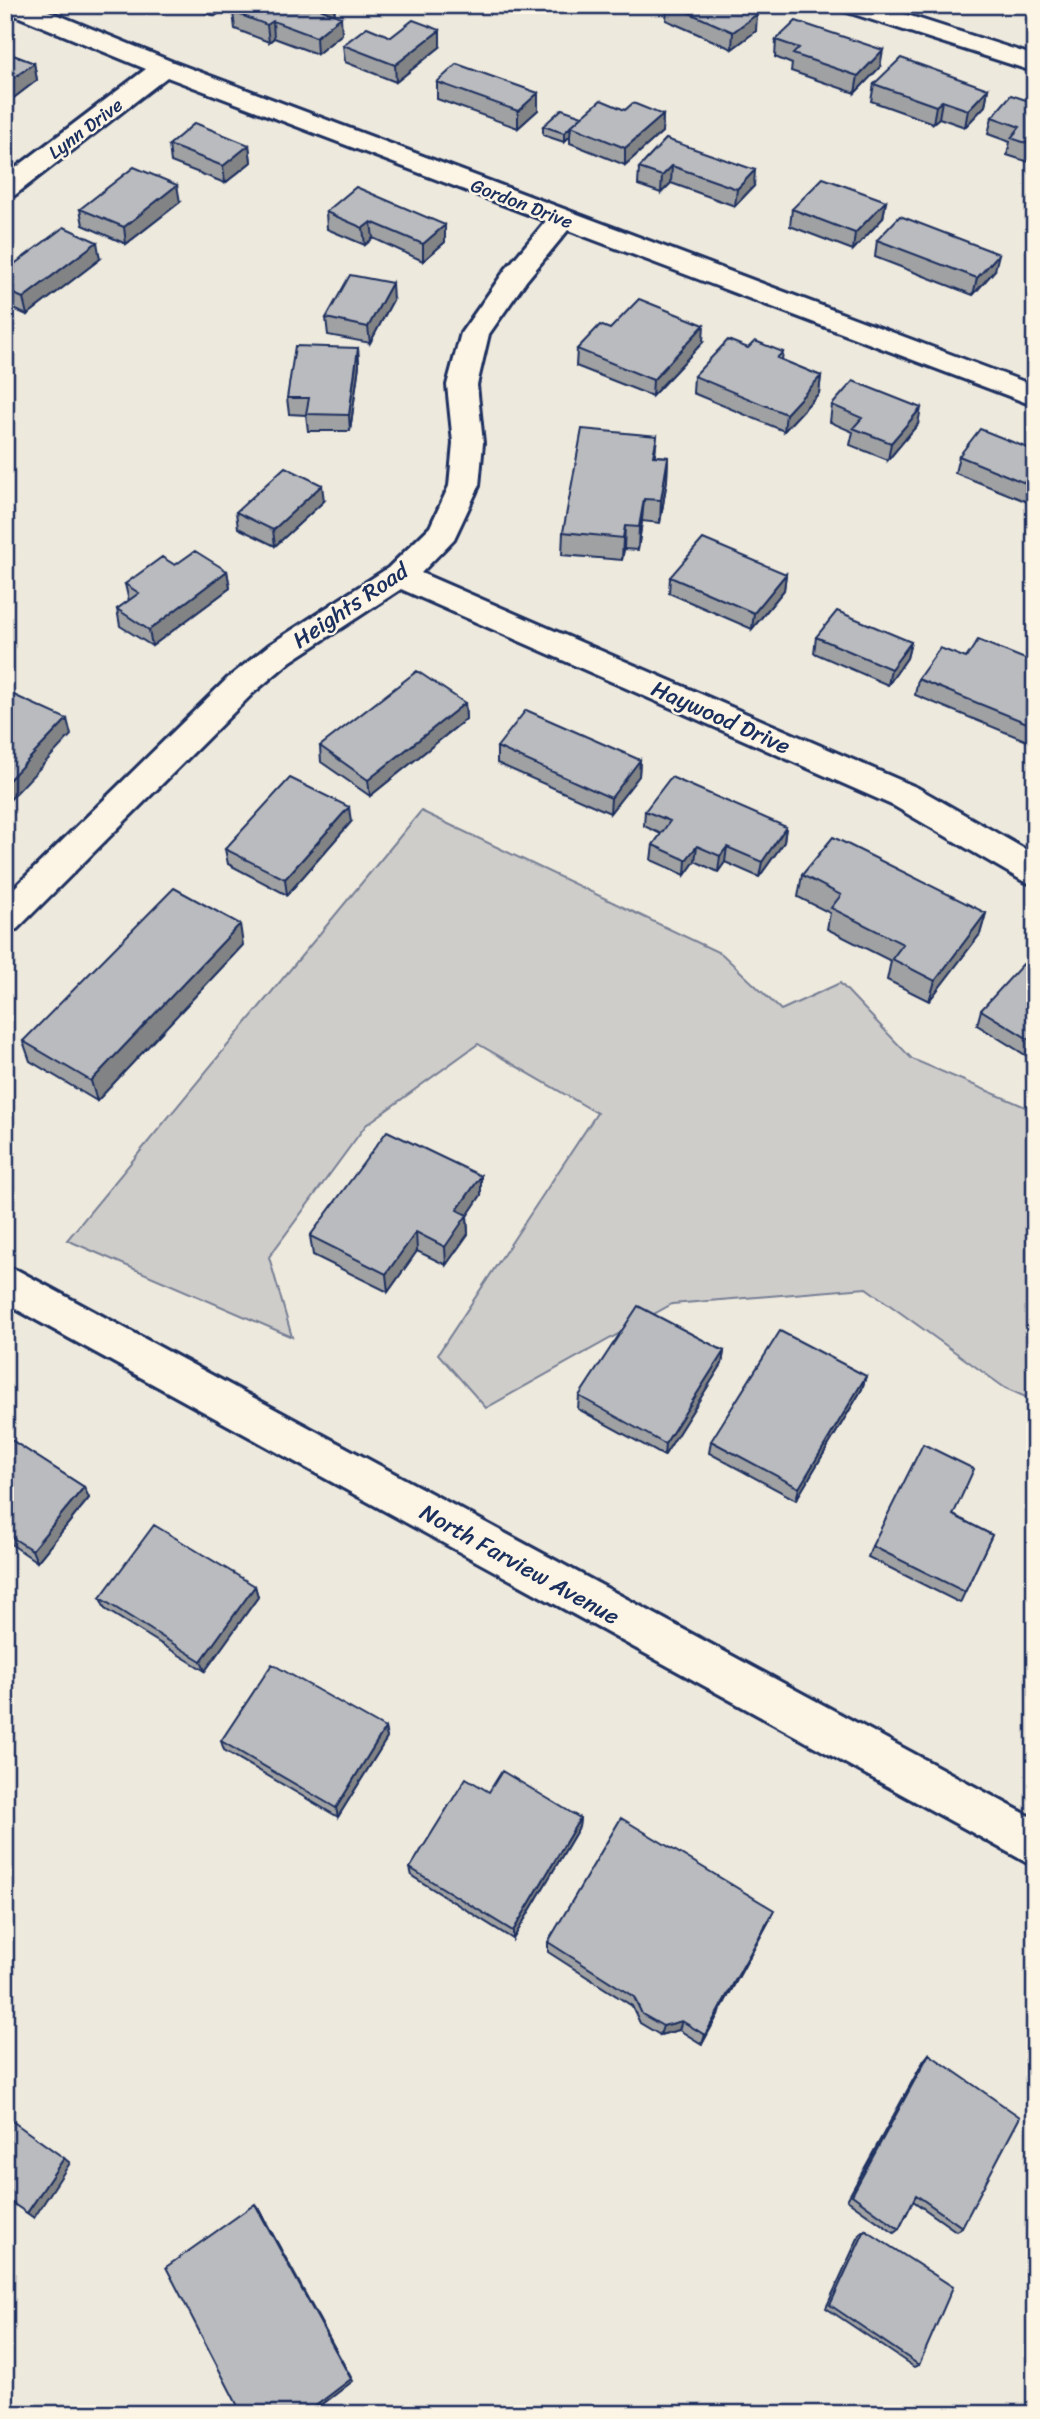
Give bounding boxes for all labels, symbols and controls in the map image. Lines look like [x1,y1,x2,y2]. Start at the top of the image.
street label: Lynn Drive [41,89,130,168]
street label: Gordon Drive [466,169,578,238]
street label: Heights Road [284,550,419,660]
street label: Haywood Drive [644,668,797,767]
street label: North Farview Avenue [412,1492,628,1637]

